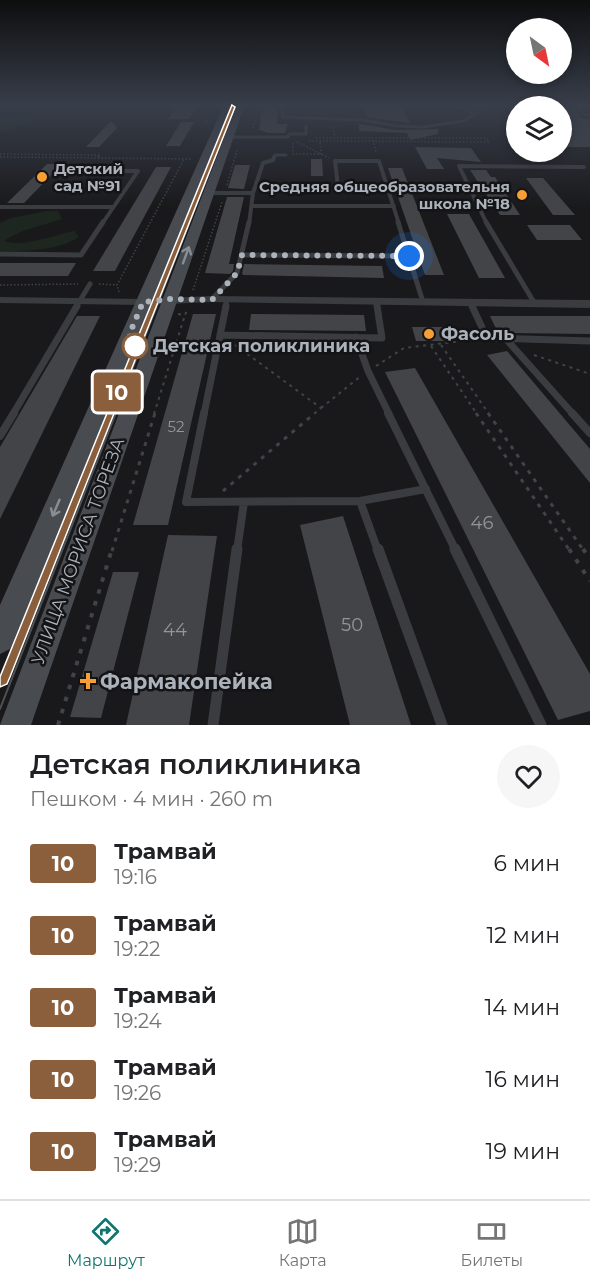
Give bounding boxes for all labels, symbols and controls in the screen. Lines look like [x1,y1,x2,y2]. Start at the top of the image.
north arrow [506,18,572,84]
map controls [506,18,572,162]
button: layers [506,96,572,162]
place label: Детский сад №91 [54,159,123,195]
marker: Детский сад №91 [35,170,49,184]
place label: Средняя общеобразовательня школа №18 [259,177,510,213]
marker: Средняя общеобразовательня школа №18 [515,188,529,202]
your location [394,241,424,271]
one-way arrow [181,247,192,265]
place label: Фасоль [441,323,514,345]
marker: Фасоль [422,327,436,341]
marker: Детская поликлиника [122,333,148,359]
place label: Детская поликлиника [153,335,370,357]
line badge: 10 [90,372,144,412]
text: 10 [106,380,128,405]
house number: 52 [168,417,184,436]
street label: УЛИЦА МОРИСА ТОРЕЗА [27,434,130,667]
one-way arrow [50,499,61,517]
house number: 46 [471,512,493,534]
house number: 50 [341,614,363,636]
house number: 44 [163,619,187,641]
place label: Фармакопейка [100,669,273,694]
marker: Фармакопейка [81,674,95,688]
button: heart [497,745,560,808]
text: Детская поликлиника [30,747,361,781]
text: Пешком · 4 мин · 260 m [30,787,273,811]
text: Трамвай [114,838,217,865]
text: 6 мин [493,850,560,877]
text: 10 [52,851,74,876]
text: 19:16 [114,865,157,889]
text: Трамвай [114,910,217,937]
text: 12 мин [486,922,560,949]
text: 10 [52,923,74,948]
text: 19:22 [114,937,160,961]
text: Трамвай [114,982,217,1009]
text: 14 мин [484,994,560,1021]
text: 10 [52,995,74,1020]
text: 19:24 [114,1009,162,1033]
text: Трамвай [114,1054,217,1081]
text: 16 мин [486,1066,560,1093]
text: 10 [52,1067,74,1092]
text: 19:26 [114,1081,161,1105]
text: Трамвай [114,1126,217,1153]
text: 19 мин [486,1138,560,1165]
text: 10 [52,1139,74,1164]
text: 19:29 [114,1153,161,1177]
tab: Маршрут [67,1215,145,1270]
tab: Карта [279,1215,327,1270]
tab: Билеты [461,1215,523,1270]

